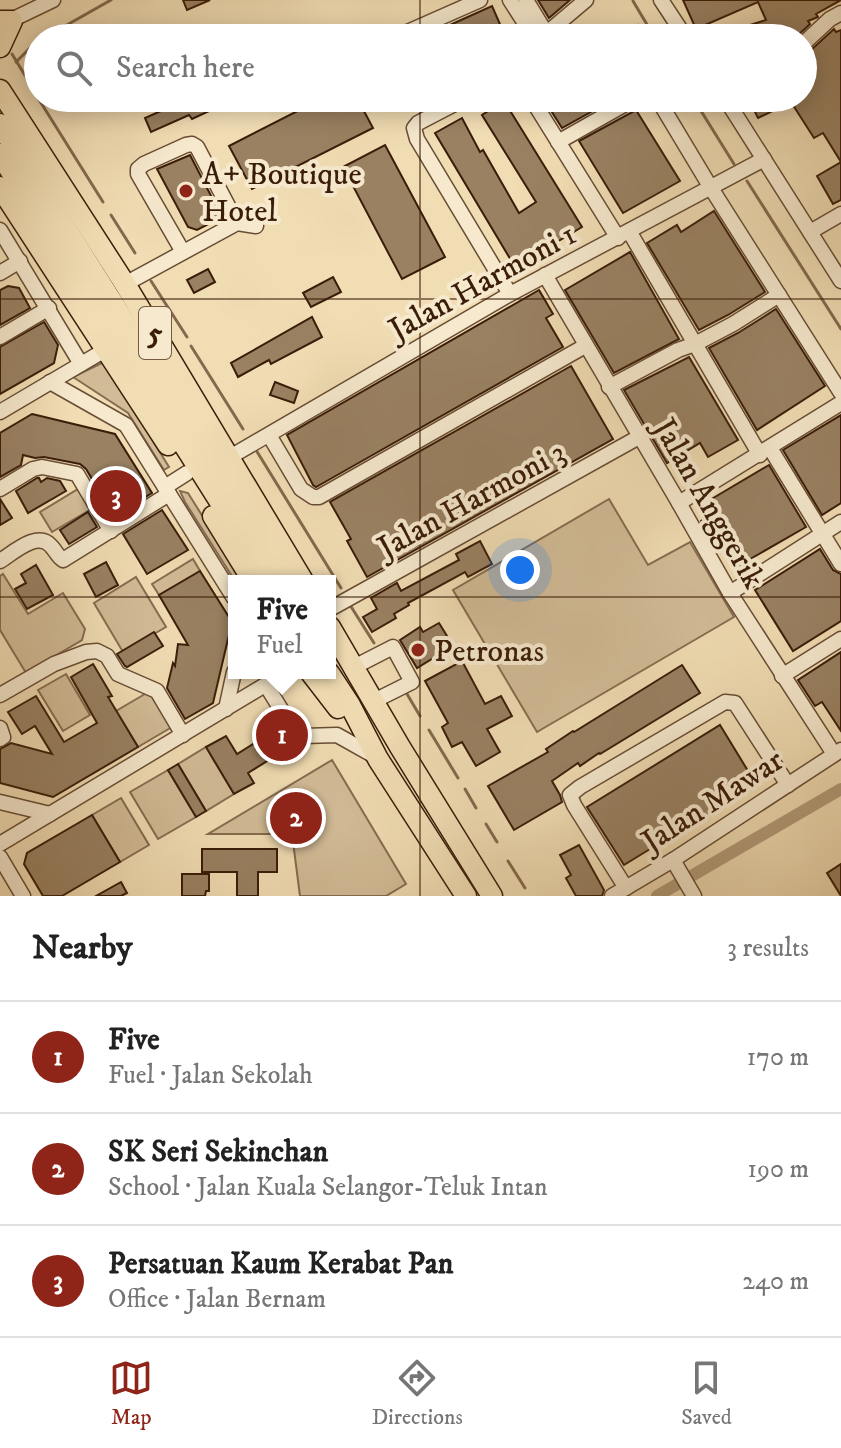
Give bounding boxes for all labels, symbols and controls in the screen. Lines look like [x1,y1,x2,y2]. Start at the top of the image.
search box [24,24,817,112]
icon: search [52,46,96,90]
text: Search here [116,50,255,87]
place label: A+ Boutique Hotel [202,155,362,232]
marker: A+ Boutique Hotel [177,182,195,200]
street label: Jalan Harmoni 1 [380,215,584,352]
road number: 5 [139,307,171,359]
street label: Jalan Anggerik [642,409,773,596]
street label: Jalan Harmoni 3 [369,433,573,570]
pin: 3 [90,466,142,526]
your location [500,550,540,590]
popup [228,575,336,679]
text: Five [256,592,308,629]
text: Fuel [256,629,303,662]
place label: Petronas [434,632,544,672]
marker: Petronas [409,641,427,659]
pin: 1 [256,705,308,765]
street label: Jalan Mawar [632,741,792,864]
pin: 2 [270,788,322,848]
text: Nearby [32,927,133,969]
text: 3 results [727,932,809,965]
text: Five [108,1022,160,1059]
text: 1 [53,1041,63,1074]
text: 170 m [747,1041,809,1074]
text: Fuel · Jalan Sekolah [108,1059,313,1092]
text: SK Seri Sekinchan [108,1134,328,1171]
text: 2 [52,1153,64,1186]
text: 190 m [747,1153,809,1186]
text: School · Jalan Kuala Selangor-Teluk Intan [108,1171,548,1204]
text: Persatuan Kaum Kerabat Pan [108,1246,453,1283]
text: 3 [53,1265,63,1298]
text: 240 m [742,1265,809,1298]
text: Office · Jalan Bernam [108,1283,326,1316]
tab: Map [109,1356,153,1431]
tab: Directions [372,1356,463,1431]
tab: Saved [681,1356,732,1431]

